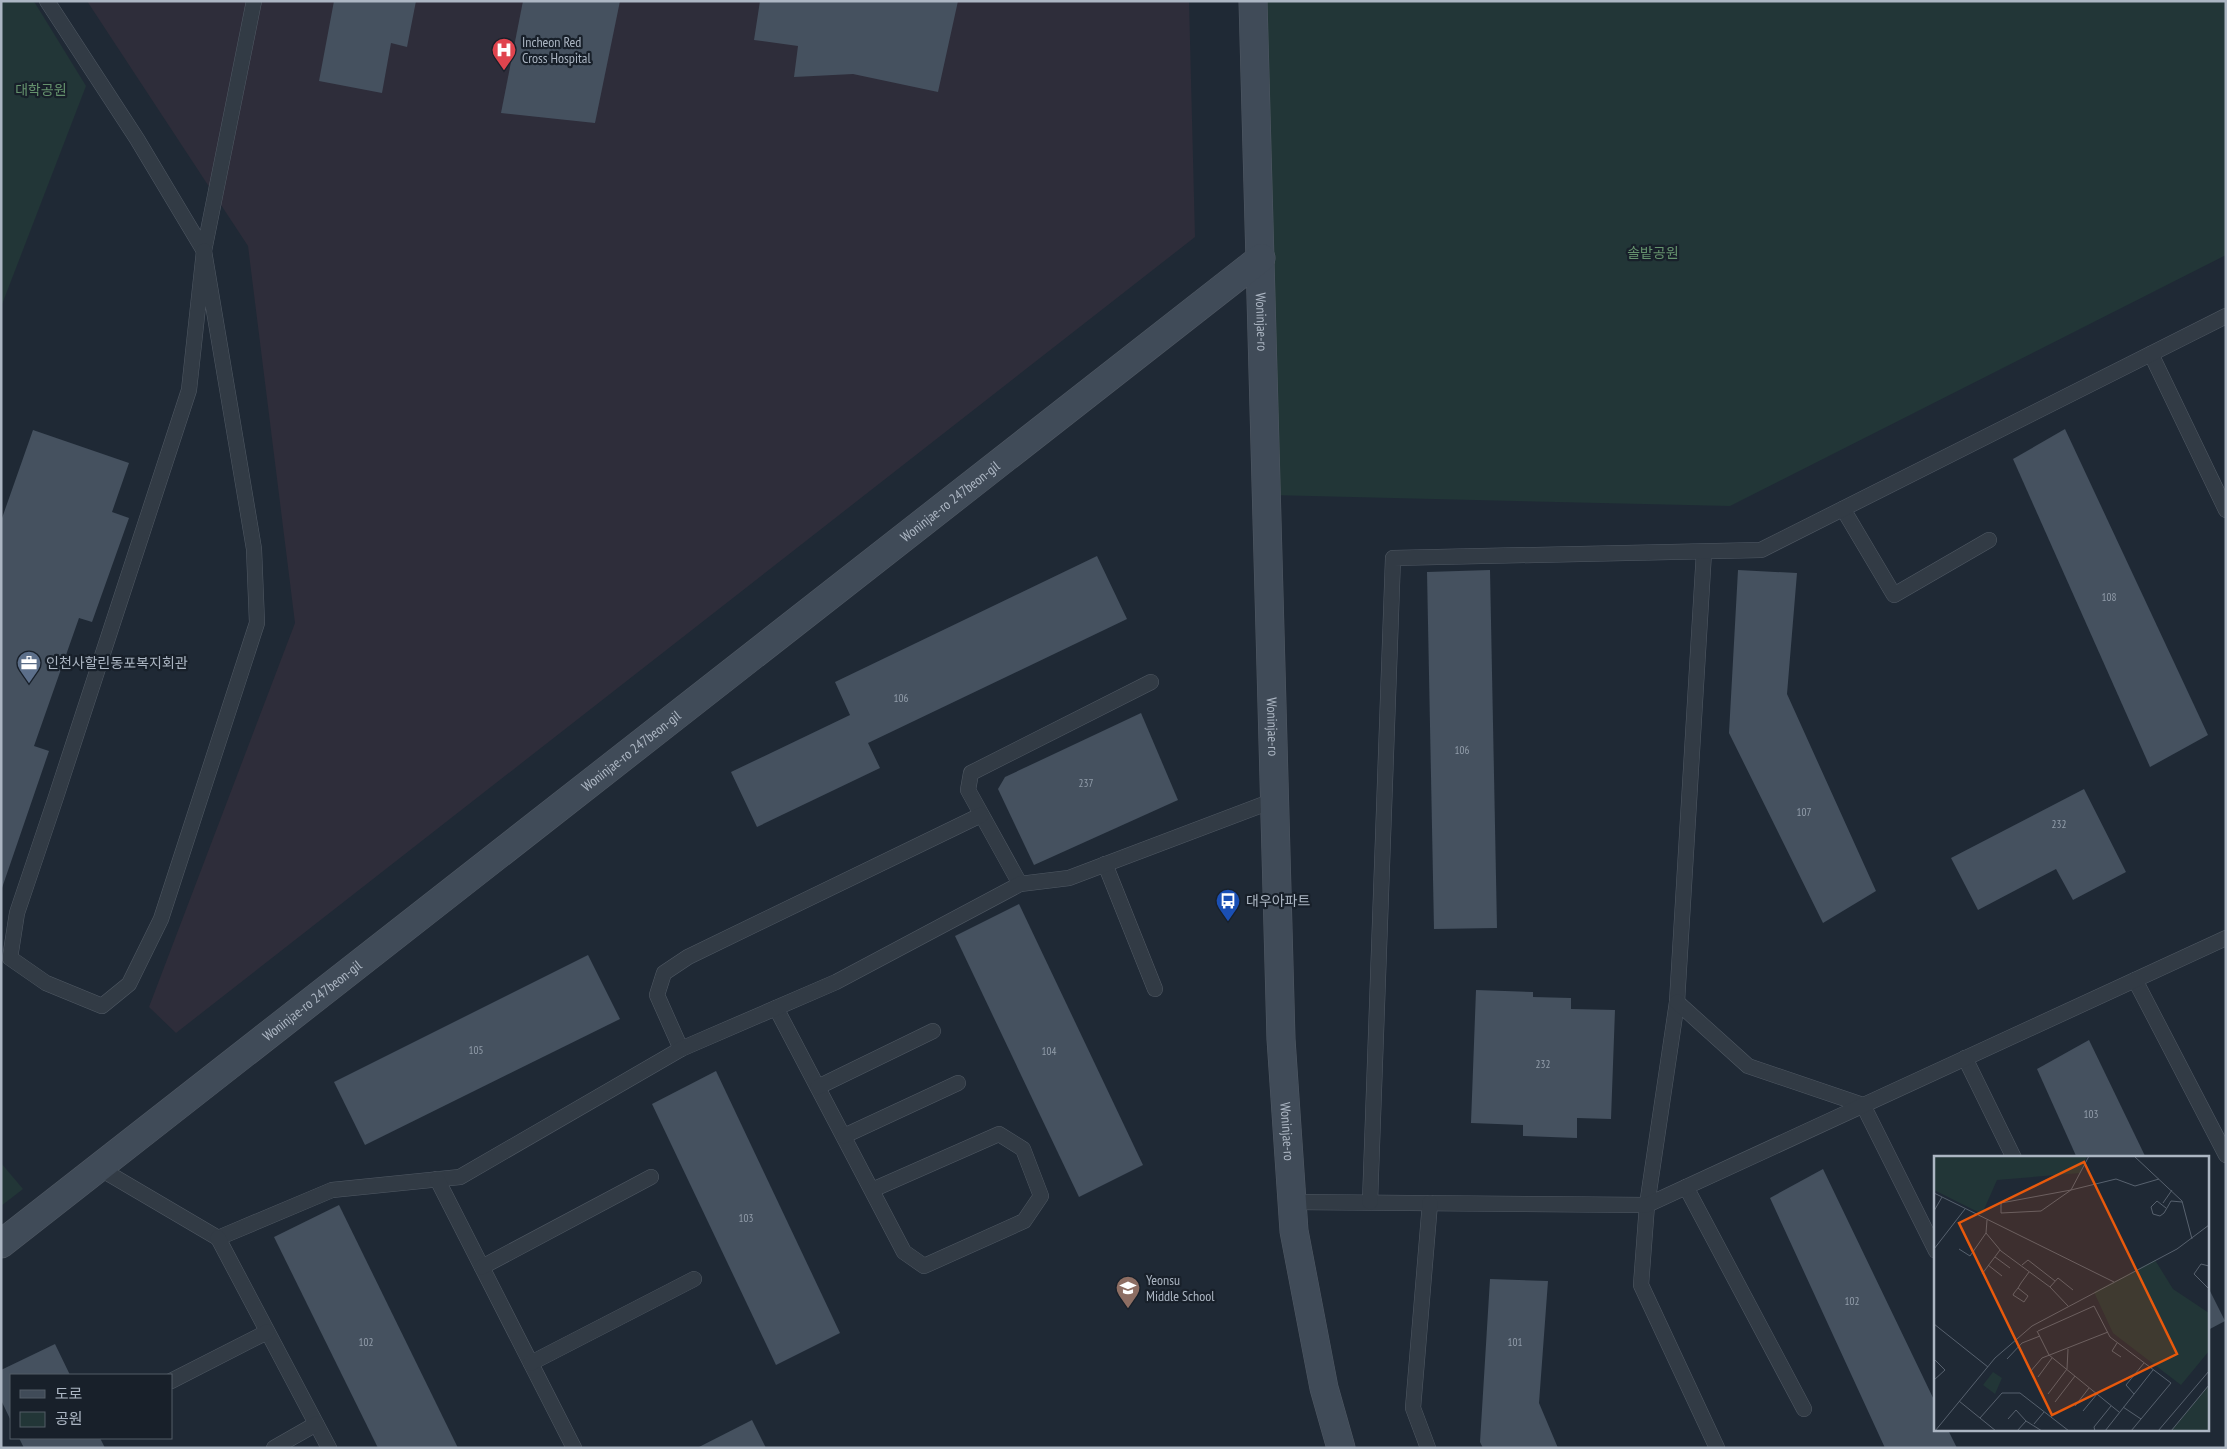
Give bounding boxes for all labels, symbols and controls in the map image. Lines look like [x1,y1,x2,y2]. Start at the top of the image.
place label: Incheon Red Cross Hospital [522,33,591,67]
hospital icon: Incheon Red Cross Hospital [491,37,517,71]
park label: 대학공원 [15,81,67,99]
park label: 솔밭공원 [1627,244,1679,262]
street label: Woninjae-ro [1252,292,1271,351]
street label: Woninjae-ro 247beon-gil [897,457,1004,546]
house number: 108 [2102,590,2116,604]
office icon: 인천사할린동포복지회관 [16,650,42,684]
place label: 인천사할린동포복지회관 [46,654,188,672]
house number: 106 [894,691,908,705]
street label: Woninjae-ro [1263,697,1282,756]
street label: Woninjae-ro 247beon-gil [578,706,685,795]
house number: 106 [1455,743,1469,757]
house number: 237 [1079,776,1093,790]
house number: 107 [1797,805,1811,819]
house number: 232 [2052,817,2066,831]
bus stop icon: 대우아파트 [1215,888,1241,922]
place label: 대우아파트 [1246,892,1311,910]
street label: Woninjae-ro 247beon-gil [259,956,366,1045]
house number: 105 [469,1043,483,1057]
house number: 104 [1042,1044,1056,1058]
house number: 232 [1536,1057,1550,1071]
street label: Woninjae-ro [1276,1102,1298,1161]
house number: 103 [2084,1107,2098,1121]
inset map [1934,1156,2210,1432]
house number: 103 [739,1211,753,1225]
place label: Yeonsu Middle School [1146,1271,1215,1305]
school or university icon: Yeonsu Middle School [1115,1275,1141,1309]
house number: 102 [1845,1294,1859,1308]
house number: 102 [359,1335,373,1349]
house number: 101 [1508,1335,1522,1349]
legend [10,1374,172,1439]
text: 도로 [55,1384,83,1403]
text: 공원 [55,1409,83,1428]

